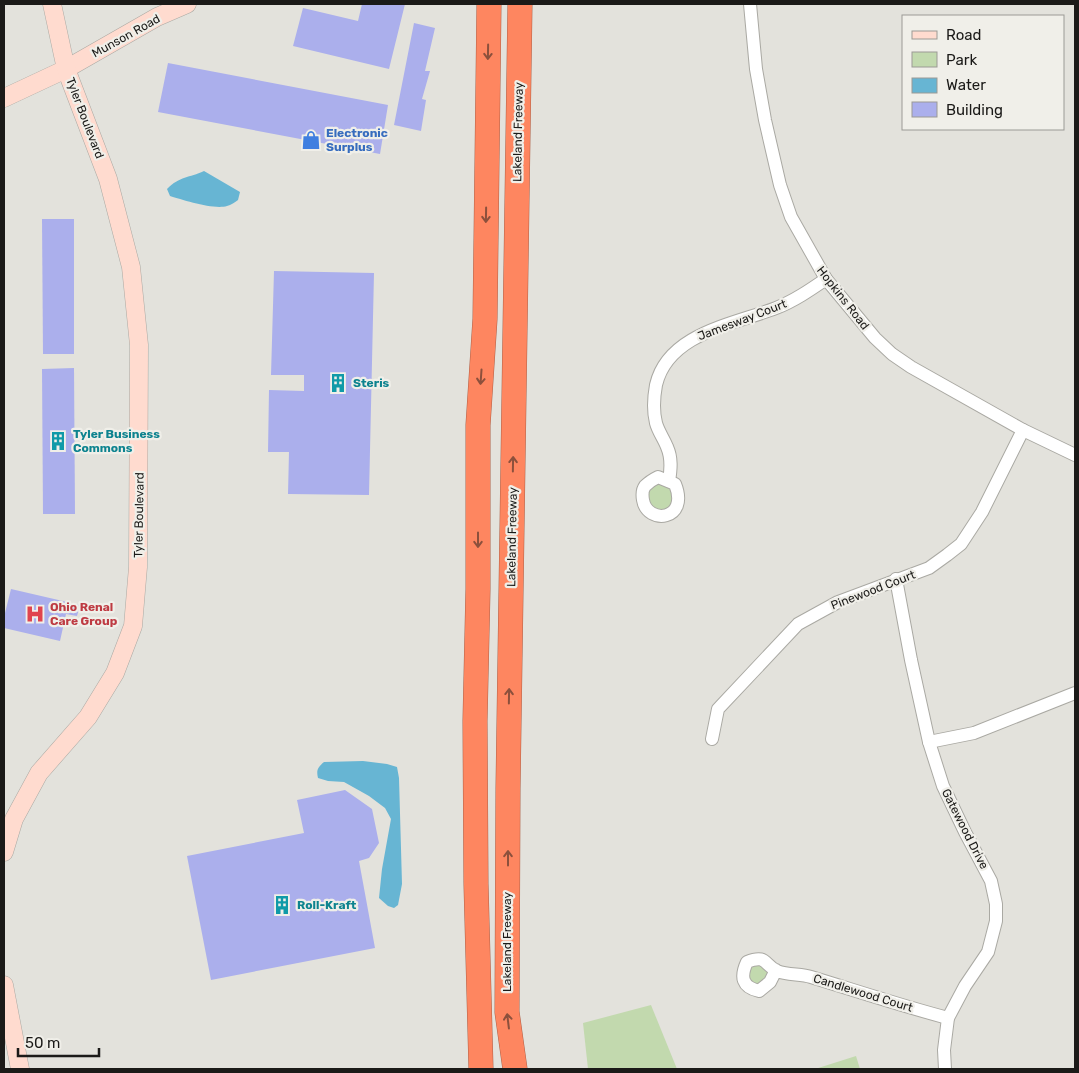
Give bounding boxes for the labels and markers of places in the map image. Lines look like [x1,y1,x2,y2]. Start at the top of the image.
place label: Electronic Surplus [326,126,388,154]
shop icon: Electronic Surplus [300,129,322,151]
building icon: Steris [327,372,349,394]
place label: Steris [353,376,390,390]
place label: Tyler Business Commons [73,427,160,455]
building icon: Tyler Business Commons [47,430,69,452]
place label: Ohio Renal Care Group [50,600,118,628]
hospital icon: Ohio Renal Care Group [24,603,46,625]
building icon: Roll-Kraft [271,894,293,916]
place label: Roll-Kraft [297,898,357,912]

